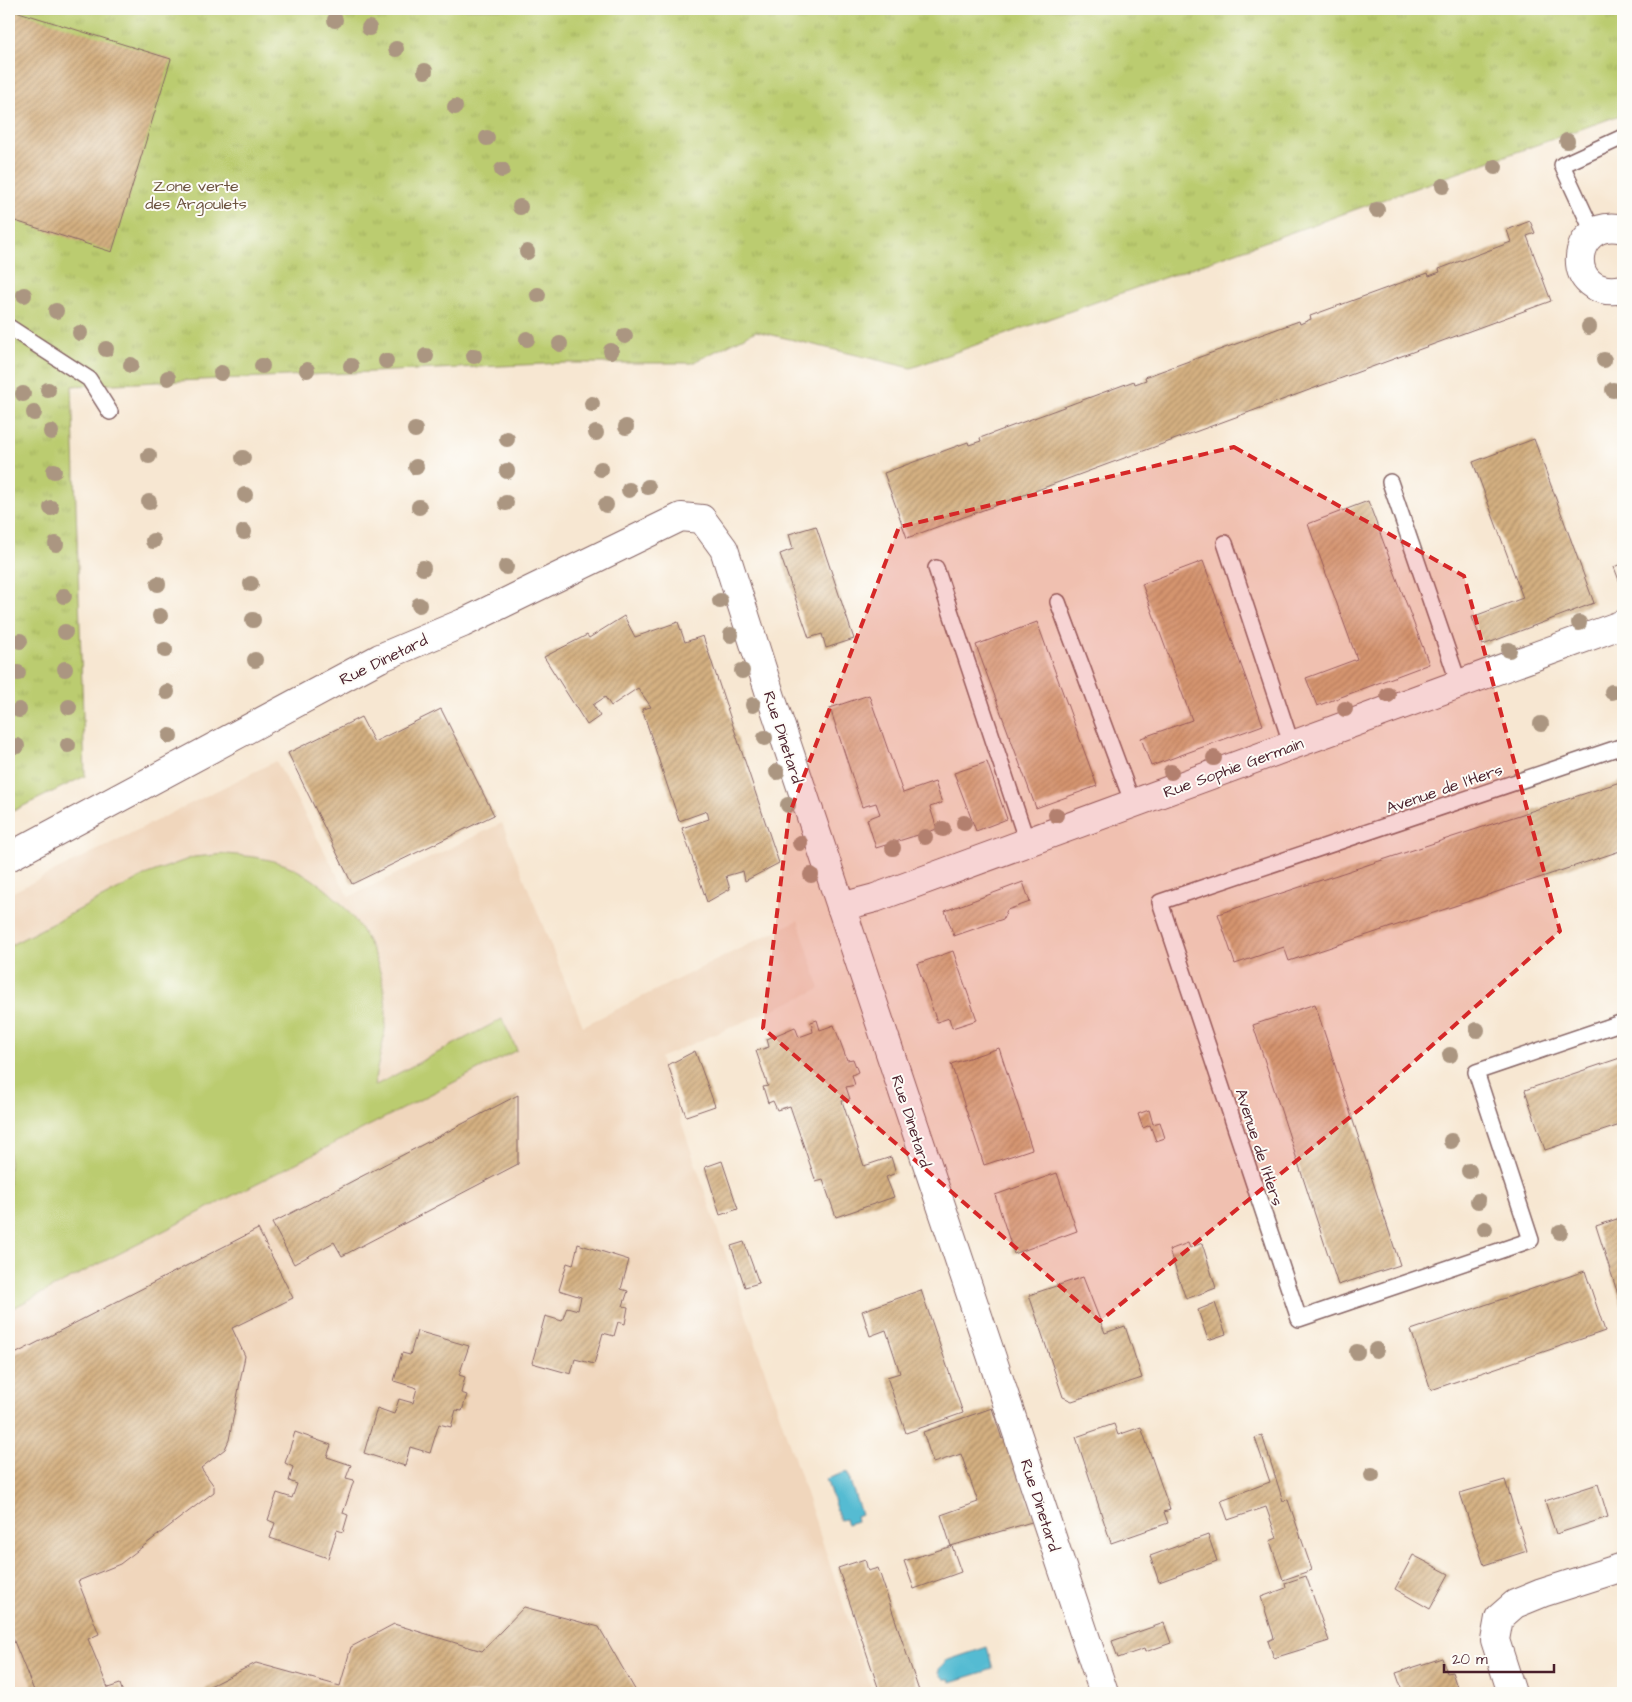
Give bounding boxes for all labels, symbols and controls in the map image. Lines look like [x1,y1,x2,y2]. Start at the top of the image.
park label: Zone verte des Argoulets [145,175,247,216]
street label: Rue Dinetard [336,629,431,691]
street label: Rue Dinetard [758,688,808,786]
street label: Rue Sophie Germain [1160,732,1307,804]
street label: Avenue de l'Hers [1383,759,1506,819]
street label: Rue Dinetard [886,1072,936,1170]
street label: Avenue de l'Hers [1230,1086,1288,1209]
street label: Rue Dinetard [1015,1456,1065,1554]
scale bar [1444,1642,1554,1674]
text: 20 m [1452,1649,1488,1670]

